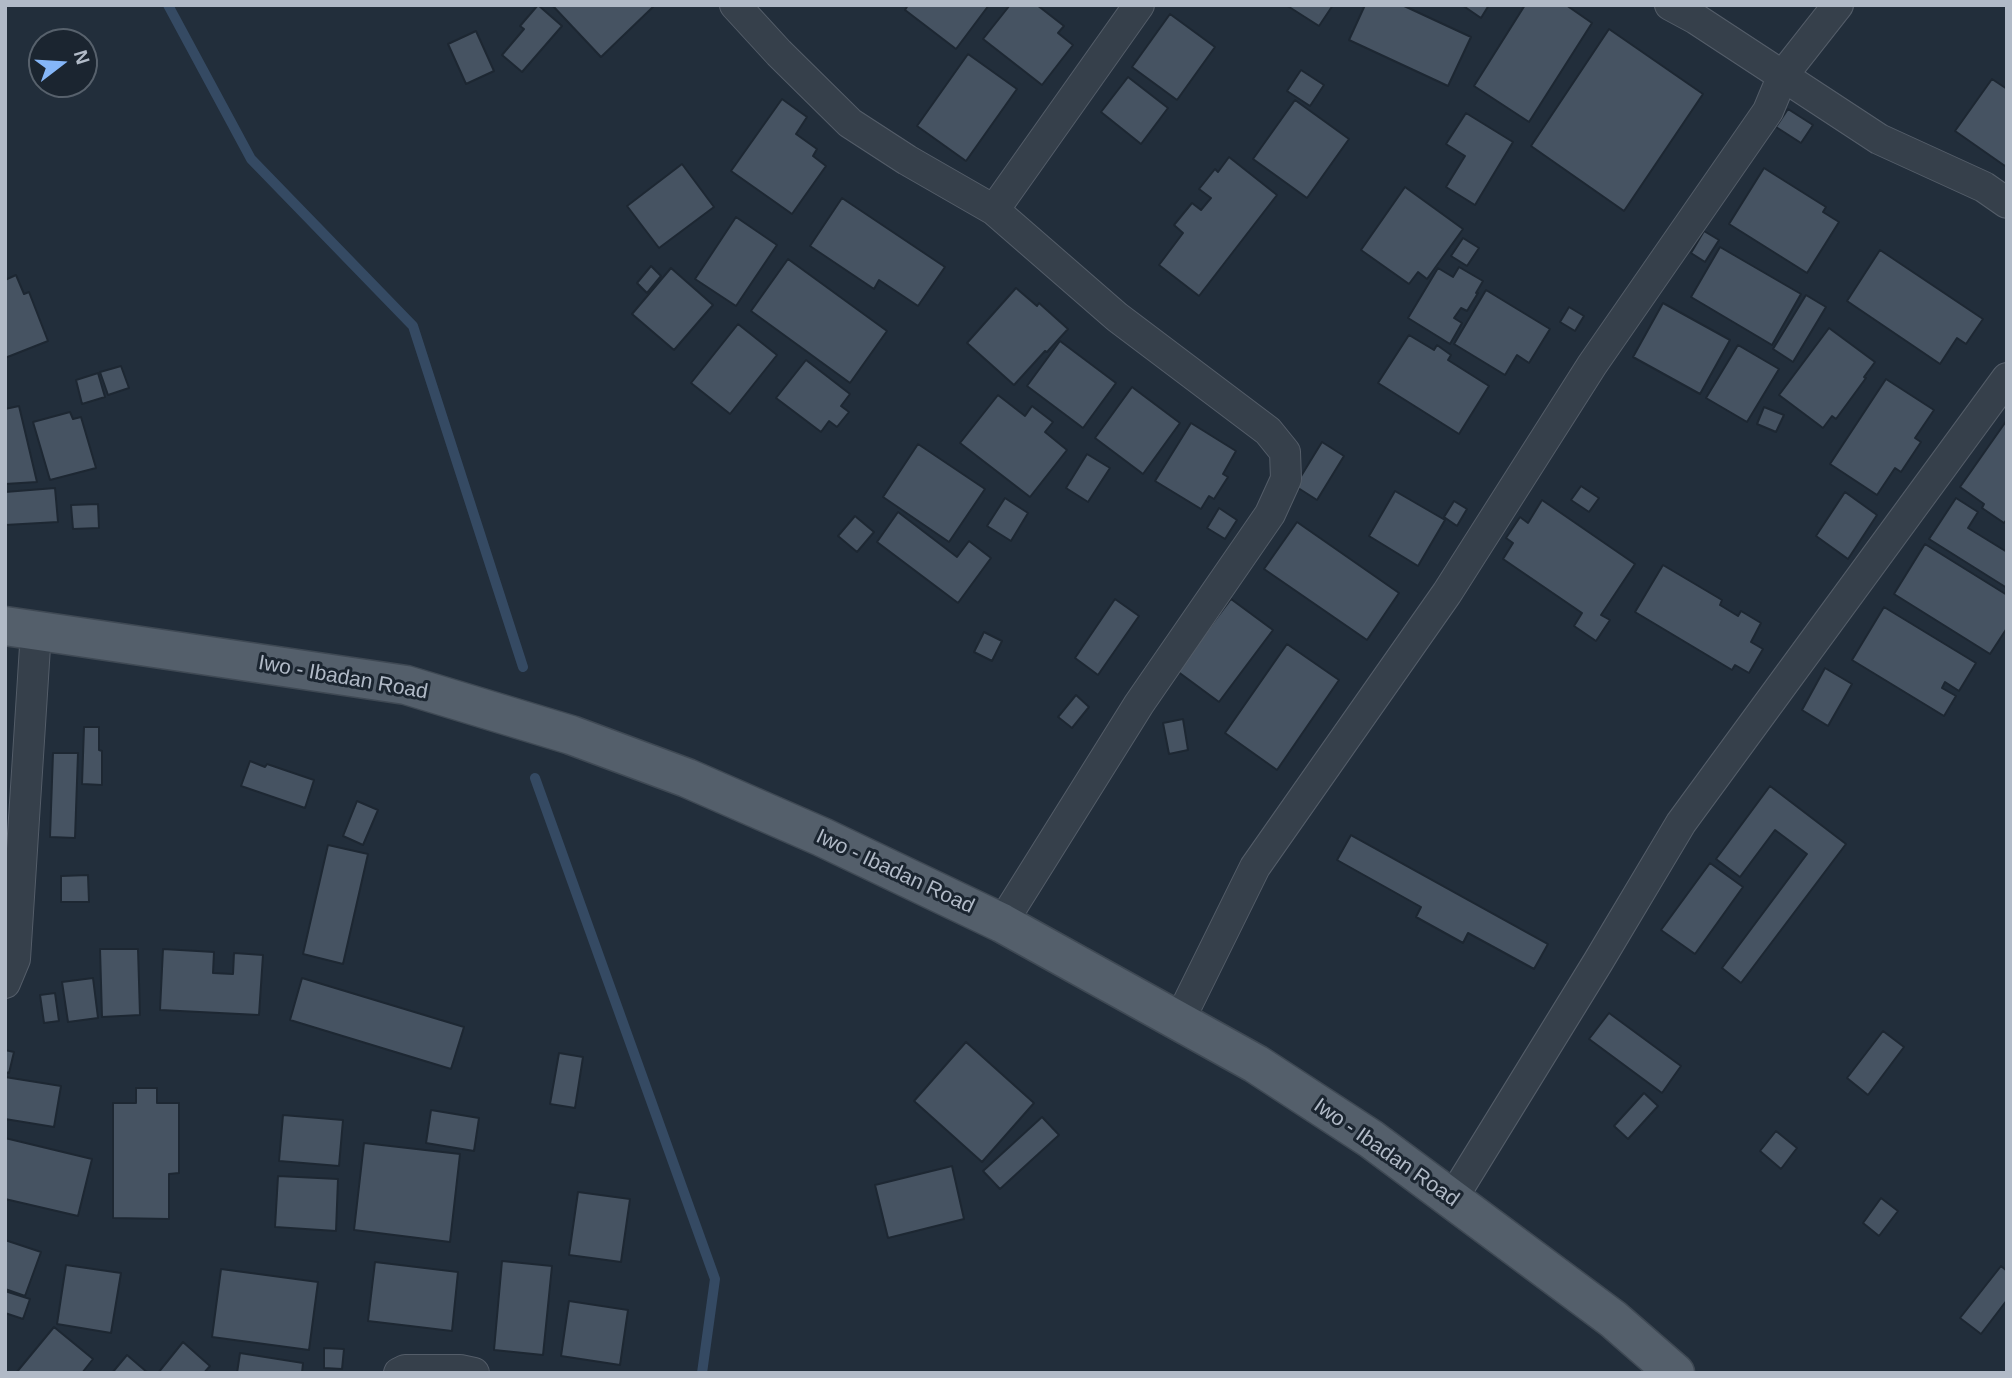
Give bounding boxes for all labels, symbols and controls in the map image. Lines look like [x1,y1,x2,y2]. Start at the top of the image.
north arrow [28,28,98,98]
text: N [70,48,94,67]
street label: Iwo - Ibadan Road [256,651,430,705]
street label: Iwo - Ibadan Road [812,824,978,920]
street label: Iwo - Ibadan Road [1308,1093,1464,1213]

